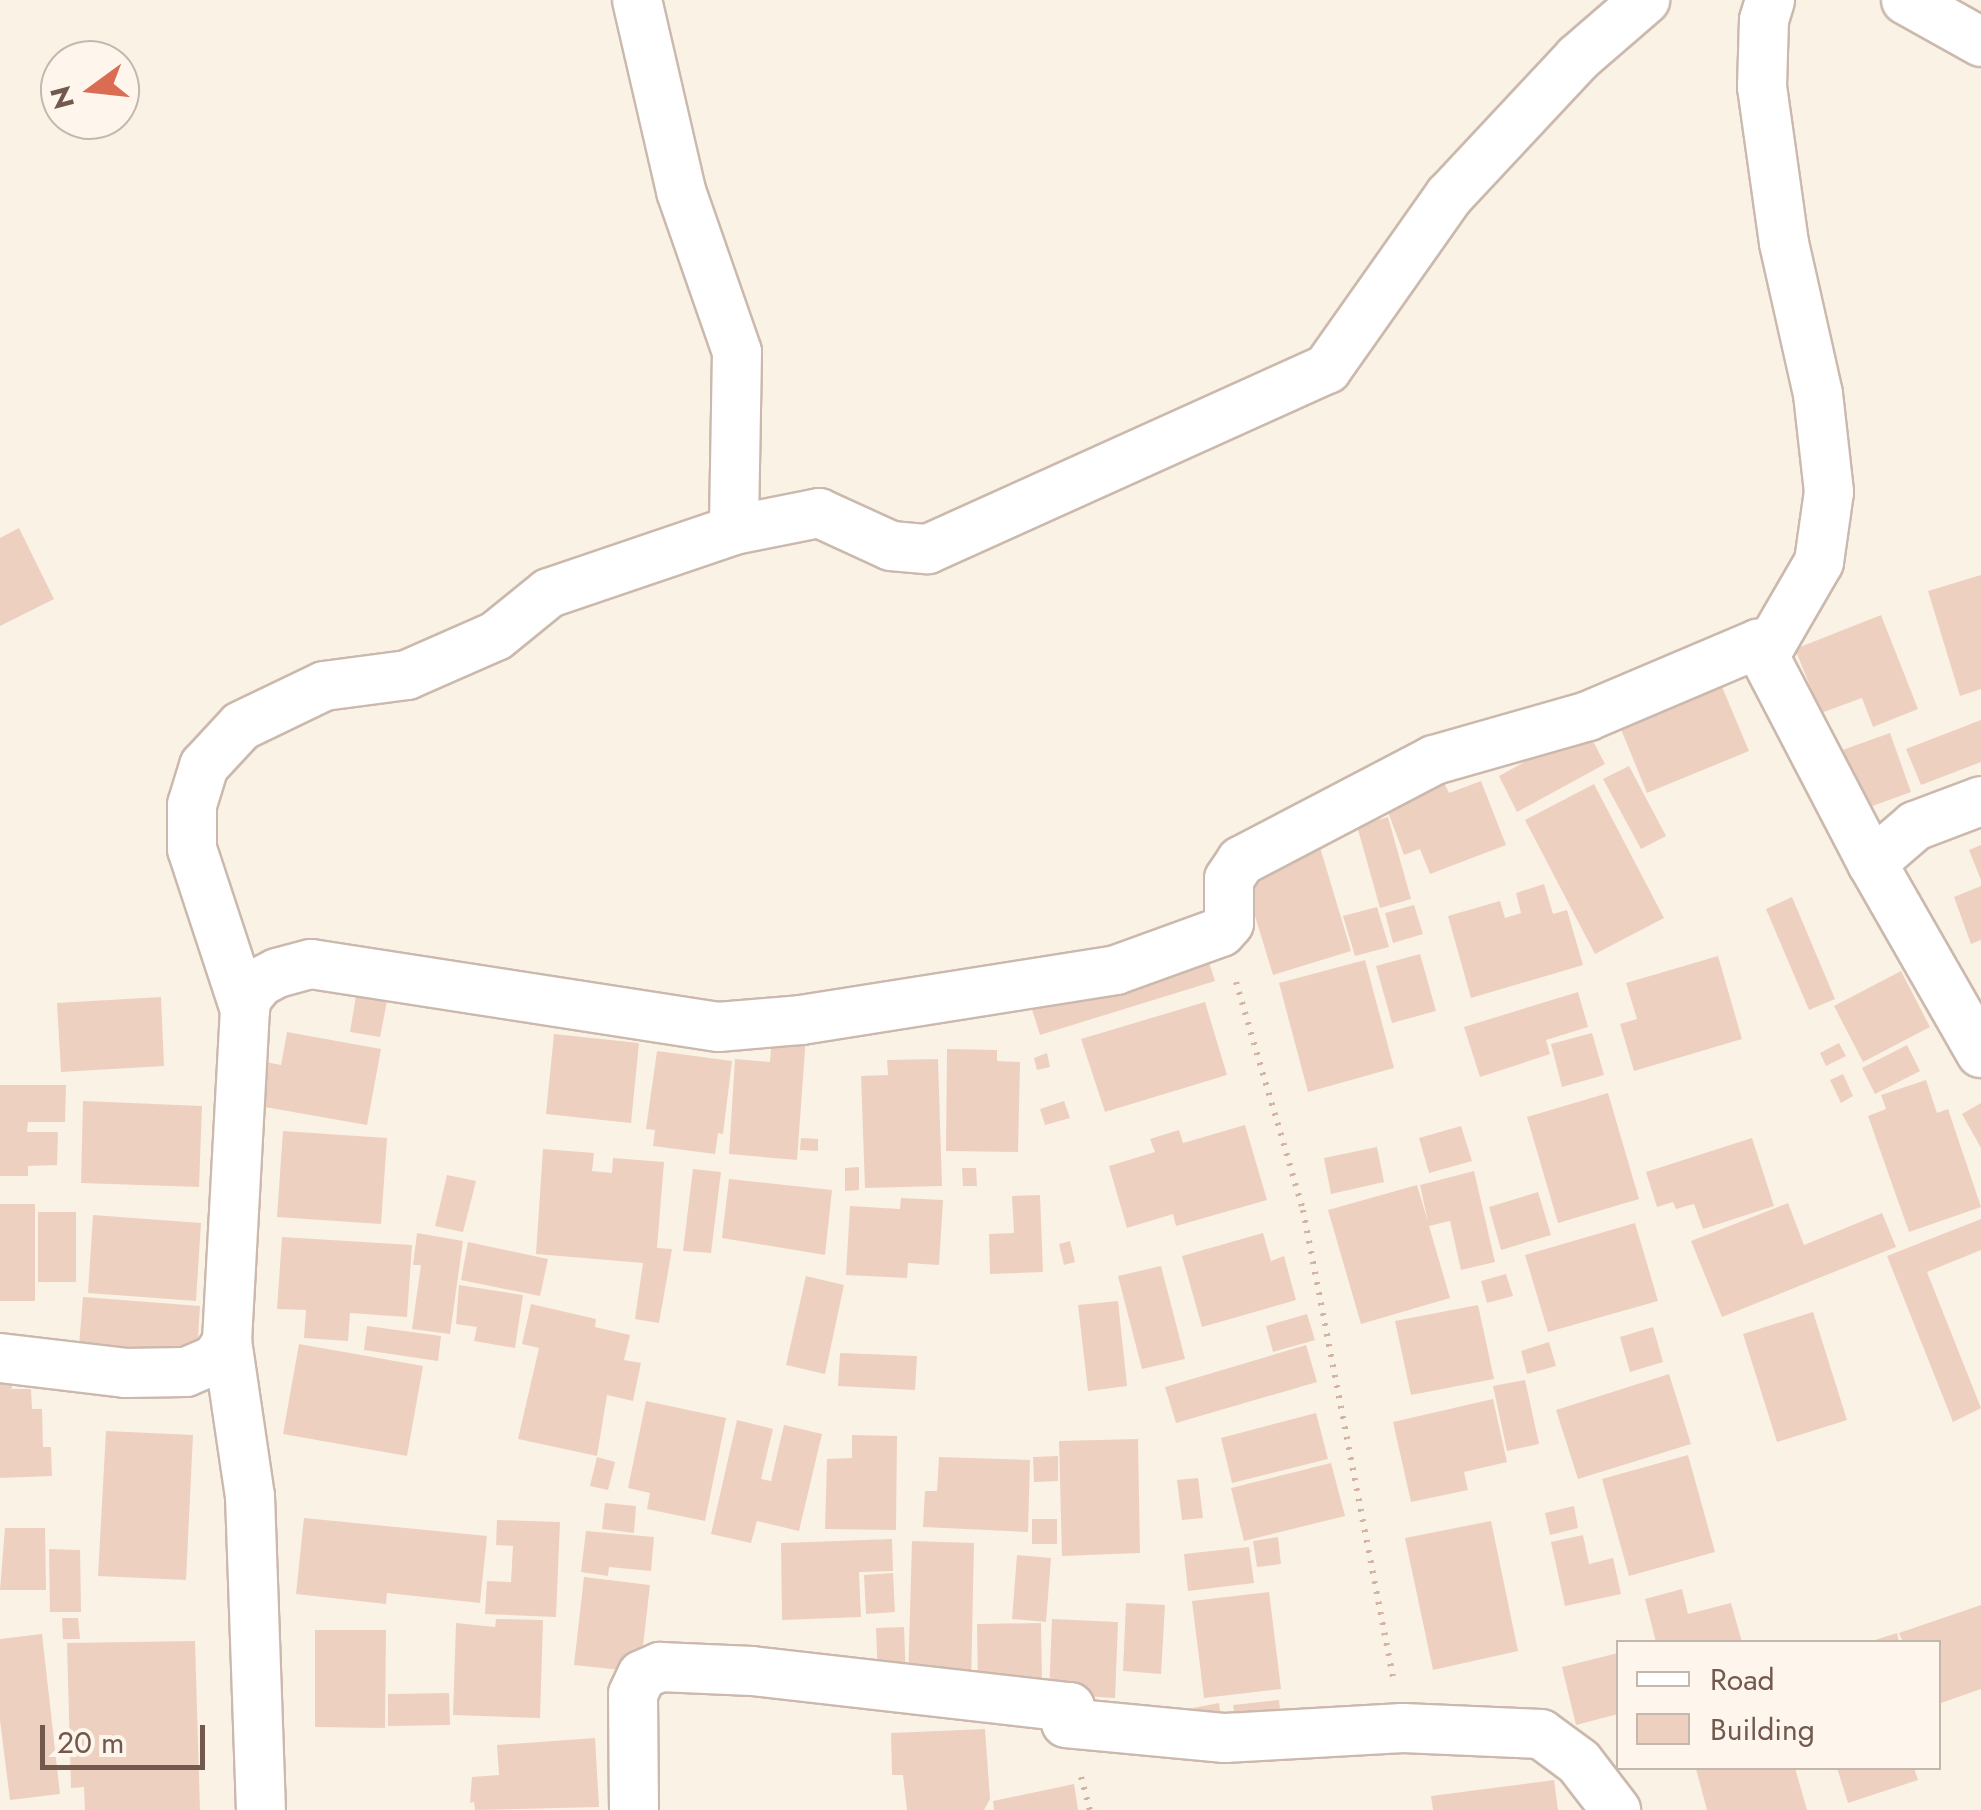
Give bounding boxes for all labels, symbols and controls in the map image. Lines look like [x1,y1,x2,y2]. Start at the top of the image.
north arrow [40,40,140,140]
text: N [40,81,85,113]
legend [1616,1640,1941,1770]
text: Road [1710,1658,1775,1701]
scale bar [45,1705,210,1767]
text: Building [1710,1708,1815,1751]
text: 20 m [57,1721,124,1764]

